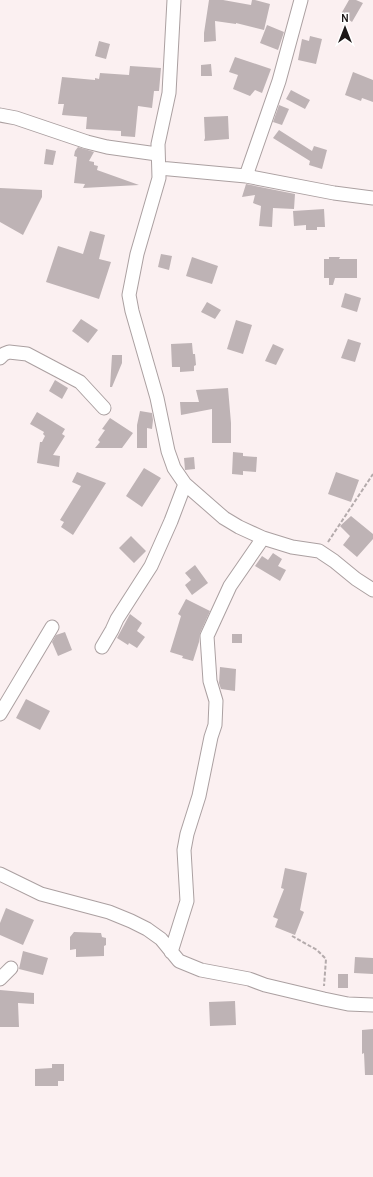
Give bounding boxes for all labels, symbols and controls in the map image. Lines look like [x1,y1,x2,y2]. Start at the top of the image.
north arrow [325,8,365,48]
text: N [341,12,349,25]

